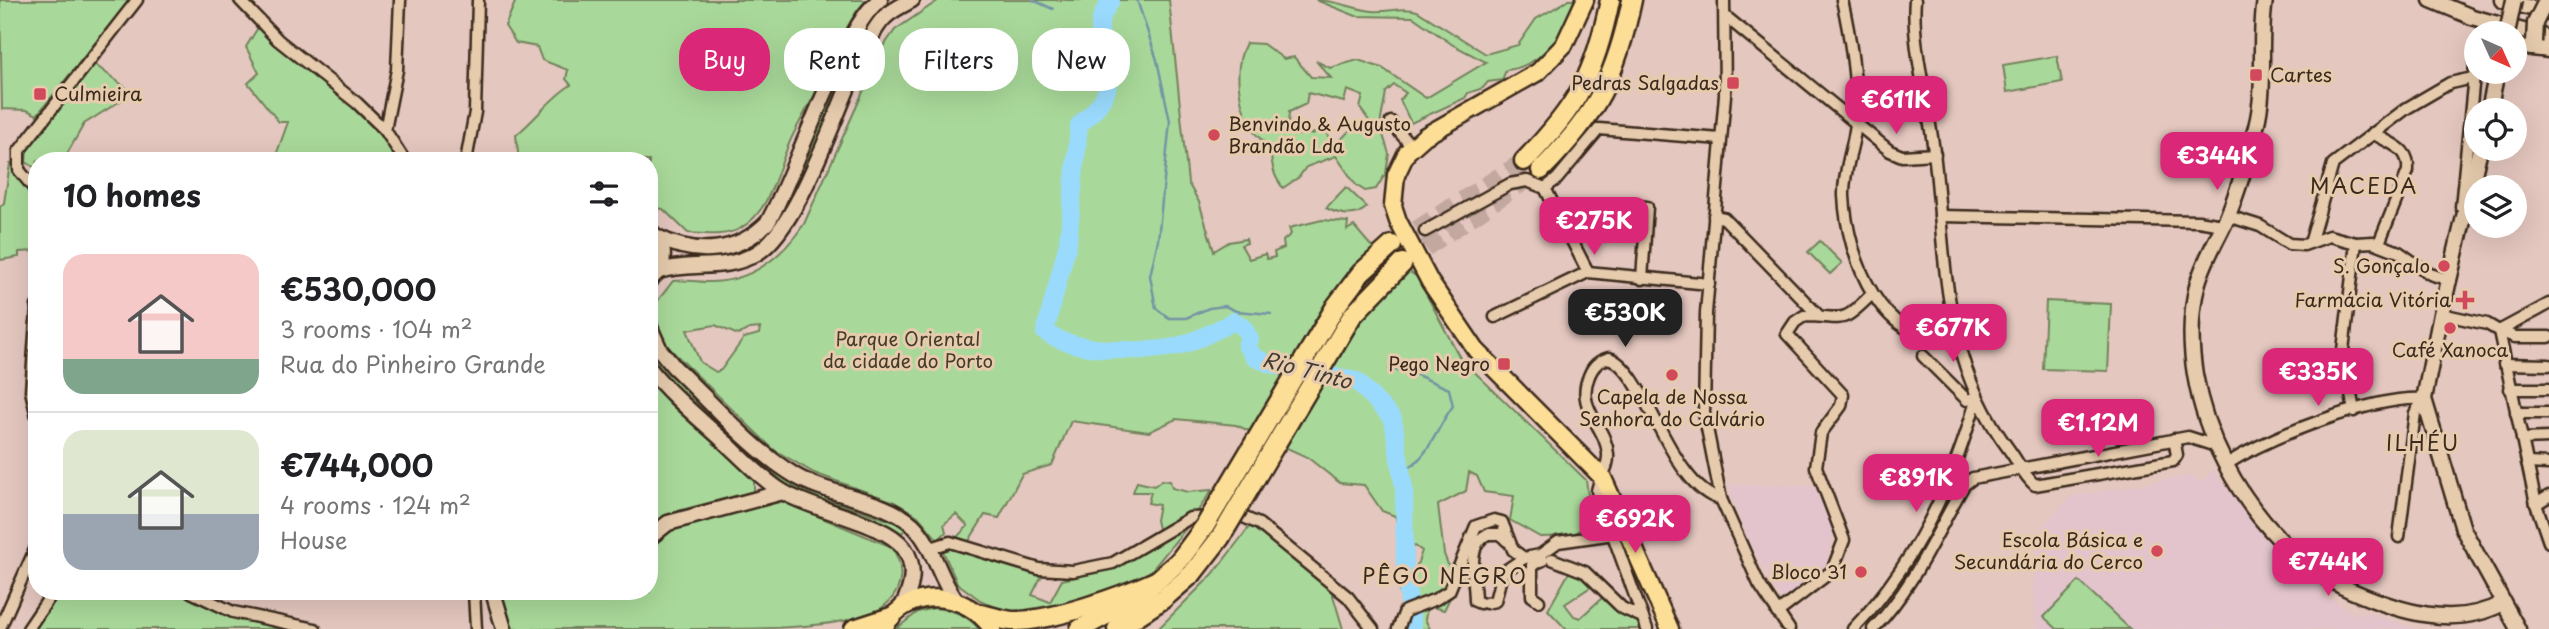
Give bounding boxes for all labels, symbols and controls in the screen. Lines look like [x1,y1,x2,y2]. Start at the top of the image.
north arrow [2464,21,2527,84]
map controls [2464,21,2527,238]
chip: Buy [679,28,770,91]
chip: Rent [784,28,885,91]
chip: Filters [899,28,1018,91]
chip: New [1032,28,1130,91]
place label: Cartes [2270,60,2332,88]
marker: Cartes [2248,67,2264,83]
place label: Pedras Salgadas [1571,68,1719,96]
marker: Pedras Salgadas [1725,75,1741,91]
pin: €611K [1847,76,1945,136]
place label: Culmieira [54,79,142,107]
text: €611K [1861,81,1931,116]
marker: Culmieira [32,86,48,102]
button: locate [2464,98,2527,161]
place label: Benvindo & Augusto Brandão Lda [1228,109,1411,159]
marker: Benvindo & Augusto Brandão Lda [1206,127,1222,143]
pin: €344K [2168,132,2266,192]
text: €344K [2176,137,2258,172]
district label: MACEDA [2310,169,2418,201]
text: 10 homes [63,172,201,217]
icon: filters [585,175,623,213]
button: layers [2464,175,2527,238]
pin: €275K [1545,198,1643,257]
text: €275K [1555,202,1633,237]
place label: S. Gonçalo [2333,251,2430,279]
marker: S. Gonçalo [2436,258,2452,274]
text: €530,000 [280,266,436,311]
icon: home [119,282,203,366]
place label: Farmácia Vitória [2295,285,2451,313]
pin: €530K [1576,290,1674,349]
marker: Farmácia Vitória [2457,292,2473,308]
text: €530K [1584,294,1666,329]
pin: €677K [1904,304,2002,364]
text: €677K [1916,309,1990,344]
text: 3 rooms · 104 m² [280,311,473,346]
marker: Café Xanoca [2442,320,2458,336]
park label: Parque Oriental da cidade do Porto [823,324,993,374]
place label: Café Xanoca [2392,335,2509,363]
water label: Rio Tinto [1260,342,1357,397]
text: Rua do Pinheiro Grande [280,346,546,381]
pin: €335K [2269,348,2367,408]
place label: Pego Negro [1388,349,1490,377]
text: €335K [2278,353,2358,388]
marker: Pego Negro [1496,356,1512,372]
marker: Capela de Nossa Senhora do Calvário [1664,367,1680,383]
place label: Capela de Nossa Senhora do Calvário [1579,382,1765,432]
pin: €1.12M [2041,400,2155,459]
text: €1.12M [2057,404,2139,439]
district label: ILHÉU [2386,426,2460,458]
text: €744,000 [280,442,433,487]
pin: €891K [1867,454,1965,514]
icon: home [119,458,203,542]
text: €891K [1879,459,1953,494]
text: 4 rooms · 124 m² [280,487,471,522]
pin: €692K [1586,496,1684,555]
text: €692K [1595,500,1675,535]
text: House [280,522,347,557]
place label: Escola Básica e Secundária do Cerco [1954,525,2143,575]
pin: €744K [2279,538,2377,598]
marker: Escola Básica e Secundária do Cerco [2149,543,2165,559]
text: €744K [2288,543,2368,578]
place label: Bloco 31 [1771,557,1847,585]
district label: PÊGO NEGRO [1362,559,1528,591]
marker: Bloco 31 [1853,564,1869,580]

